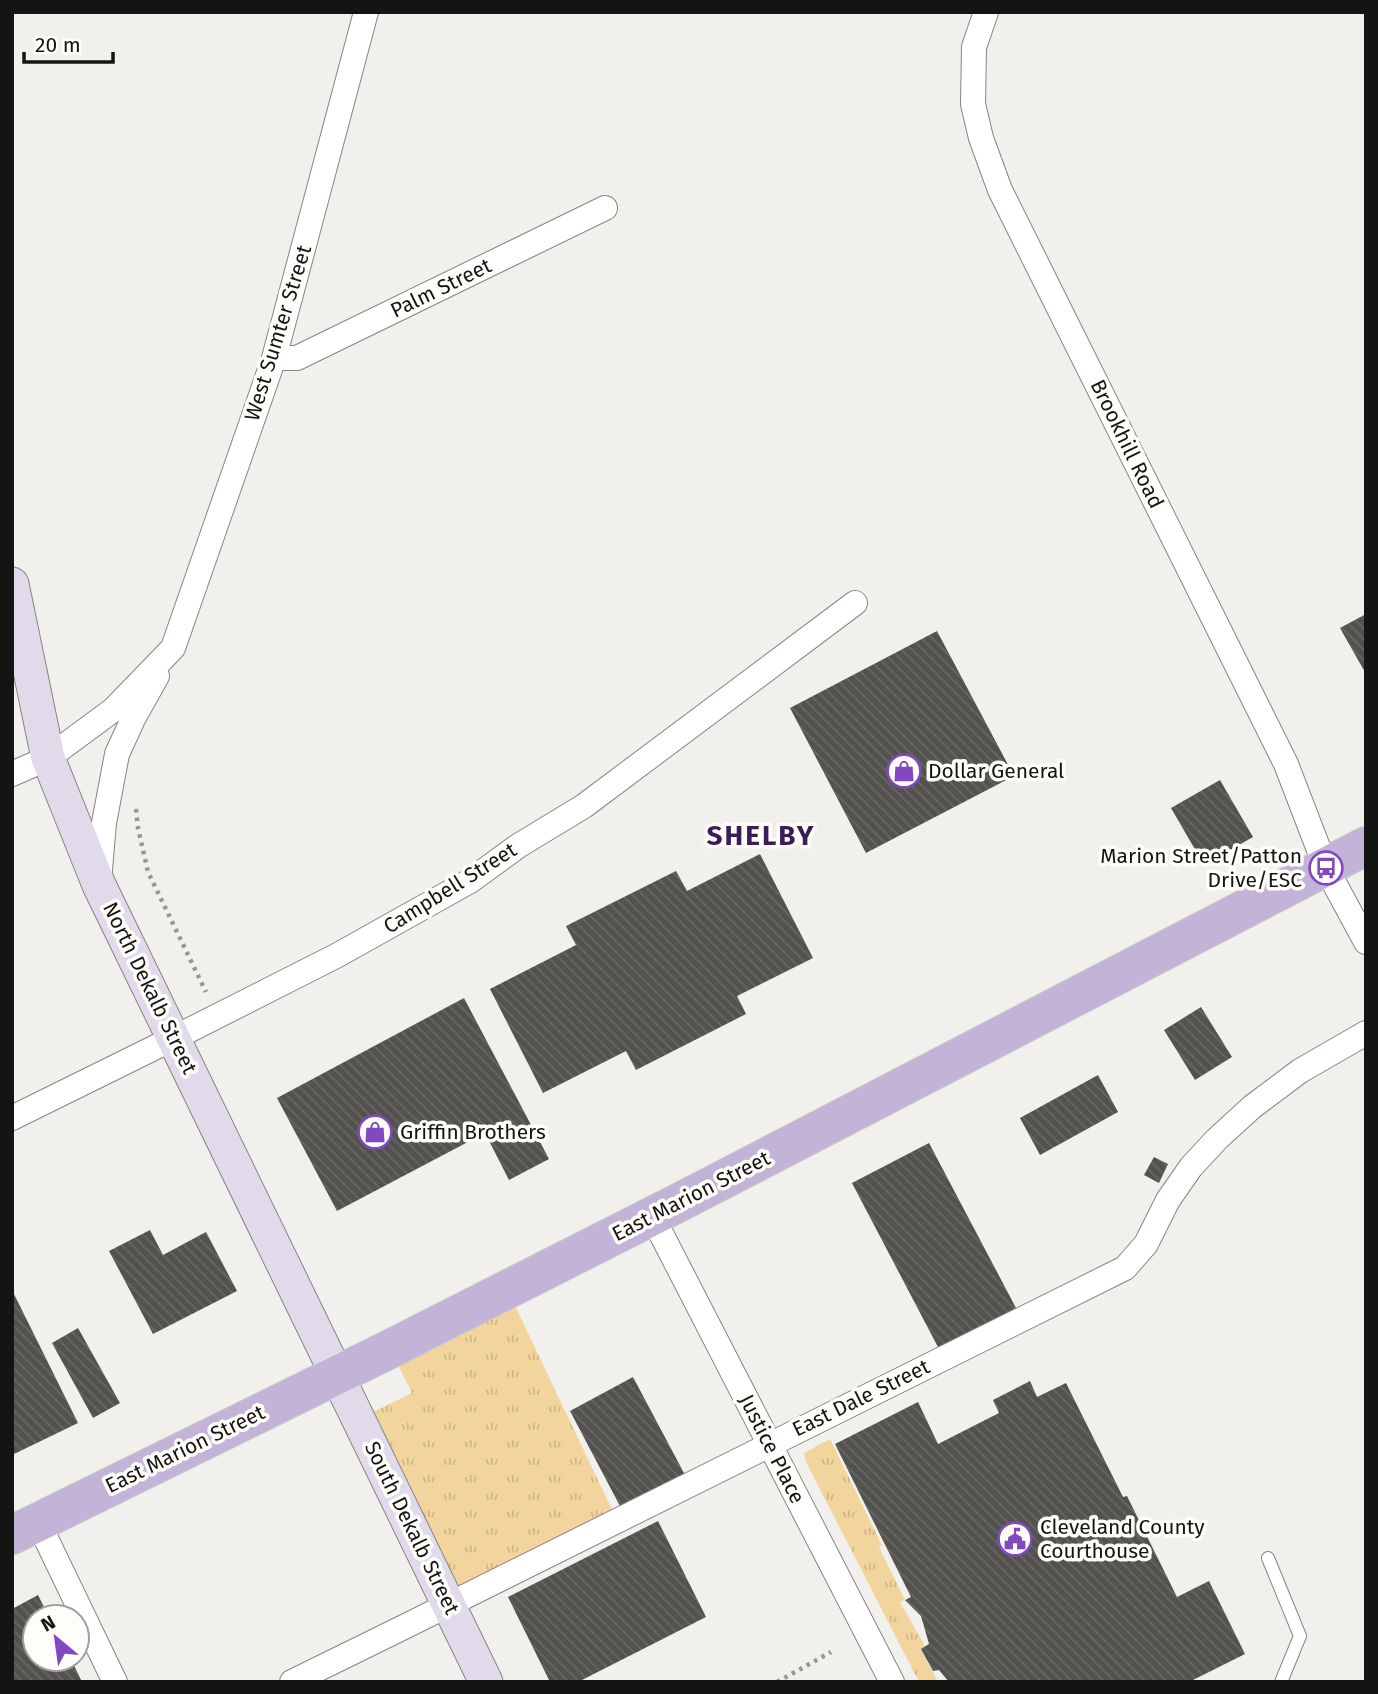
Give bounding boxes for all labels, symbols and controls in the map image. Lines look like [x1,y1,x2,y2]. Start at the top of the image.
scale bar [24,21,114,65]
text: 20 m [35,32,81,58]
street label: West Sumter Street [239,242,317,424]
street label: Palm Street [386,252,496,324]
street label: Brookhill Road [1085,375,1169,513]
shop icon: Dollar General [885,752,923,790]
place label: Dollar General [928,758,1064,784]
district label: SHELBY [707,819,815,852]
street label: Campbell Street [379,836,522,939]
place label: Marion Street/Patton Drive/ESC [1100,843,1302,893]
bus stop icon: Marion Street/Patton Drive/ESC [1307,849,1345,887]
street label: North Dekalb Street [97,898,203,1079]
shop icon: Griffin Brothers [356,1113,394,1151]
place label: Griffin Brothers [400,1119,546,1145]
street label: East Marion Street [608,1145,775,1247]
street label: East Dale Street [788,1353,934,1443]
street label: Justice Place [733,1390,811,1508]
street label: East Marion Street [101,1399,269,1499]
street label: South Dekalb Street [359,1437,465,1619]
place label: Cleveland County Courthouse [1040,1514,1205,1564]
public building icon: Cleveland County Courthouse [996,1520,1034,1558]
north arrow [21,1603,91,1673]
text: N [37,1610,59,1637]

